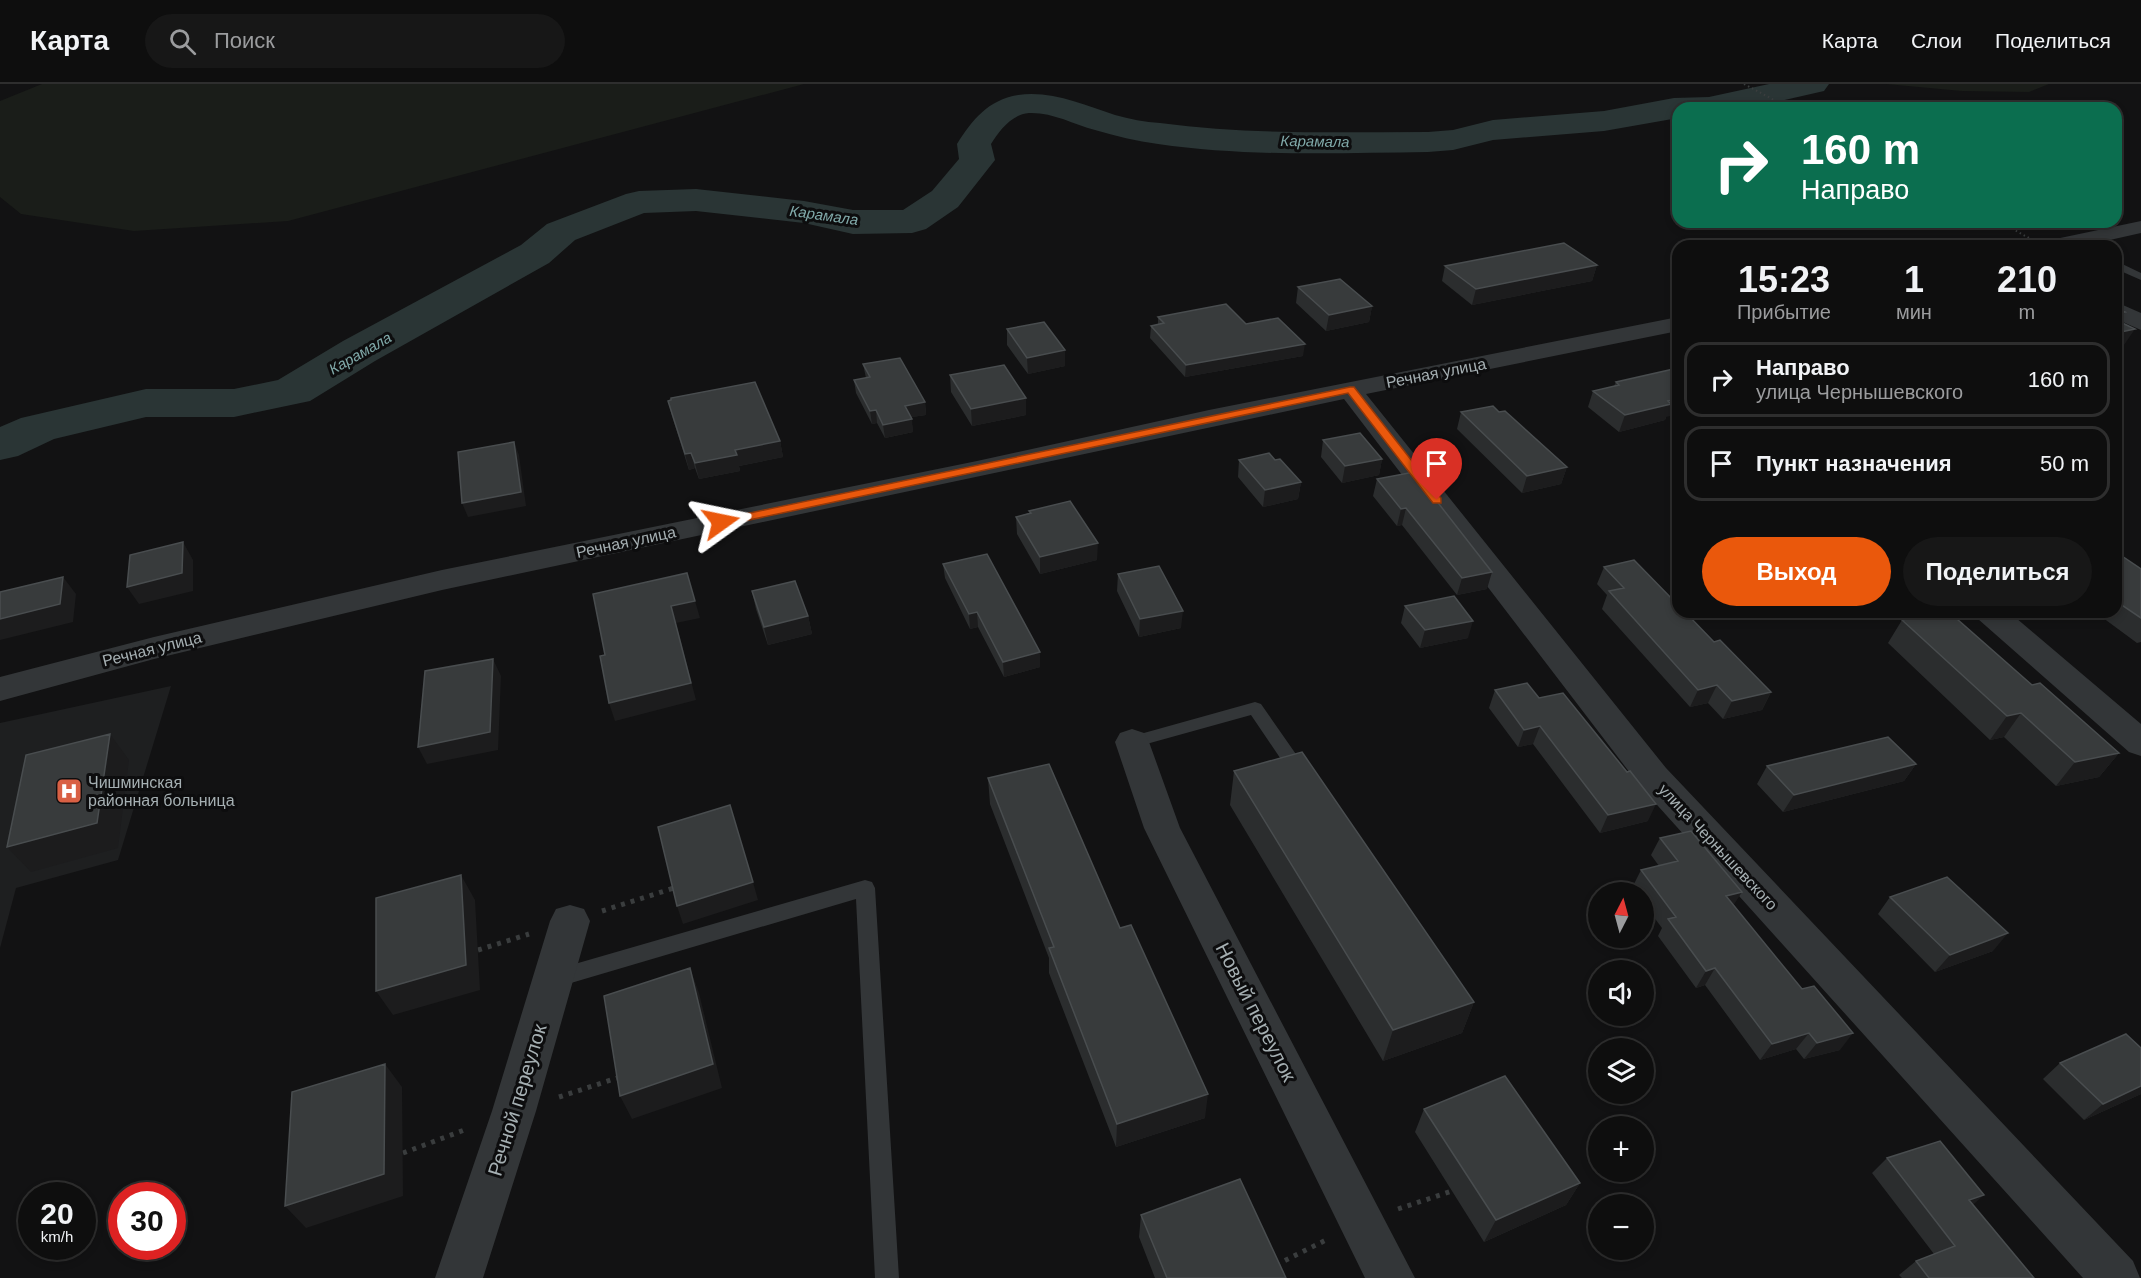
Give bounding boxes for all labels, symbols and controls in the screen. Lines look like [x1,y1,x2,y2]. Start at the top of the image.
search box [145,14,565,68]
text: Карта [30,25,109,56]
icon: search [166,25,199,58]
text: Поиск [214,28,275,53]
text: Карта [1822,29,1878,52]
text: Слои [1911,29,1962,52]
text: Поделиться [1995,29,2111,52]
icon: right [1702,126,1780,204]
text: 160 m [1801,126,1920,173]
water label: Карамала [1280,132,1350,150]
text: Направо [1801,175,1909,205]
water label: Карамала [789,202,859,228]
text: 15:23 [1738,259,1830,300]
text: 1 [1904,259,1924,300]
text: 210 [1997,259,2057,300]
text: Прибытие [1737,301,1831,323]
text: мин [1896,301,1932,323]
text: m [2019,301,2035,323]
water label: Карамала [326,328,394,378]
street label: Речная улица [1385,355,1488,391]
text: Направо [1756,355,1850,380]
icon: right [1705,363,1738,396]
text: 160 m [2028,367,2089,392]
text: улица Чернышевского [1756,381,1963,403]
pin [1411,438,1462,500]
icon: arrive [1420,447,1453,480]
icon: arrive [1705,447,1738,480]
text: Пункт назначения [1756,451,1952,476]
text: 50 m [2040,451,2089,476]
position arrow [689,490,753,554]
street label: Речная улица [575,523,678,561]
button: Выход [1702,537,1891,606]
button: Поделиться [1903,537,2092,606]
street label: Речная улица [101,628,203,670]
place label: Чишминская районная больница [88,774,235,809]
hospital icon: Чишминская районная больница [54,776,84,806]
street label: улица Чернышевского [1655,781,1781,913]
north arrow [1588,882,1654,948]
map controls [1588,882,1654,1260]
street label: Новый переулок [1212,939,1301,1085]
button: sound [1588,960,1654,1026]
street label: Речной переулок [483,1021,551,1179]
button: layers [1588,1038,1654,1104]
button: + [1588,1116,1654,1182]
speed limit sign: 30 [108,1182,186,1260]
button: − [1588,1194,1654,1260]
text: 20 [40,1197,74,1230]
text: km/h [41,1228,73,1245]

